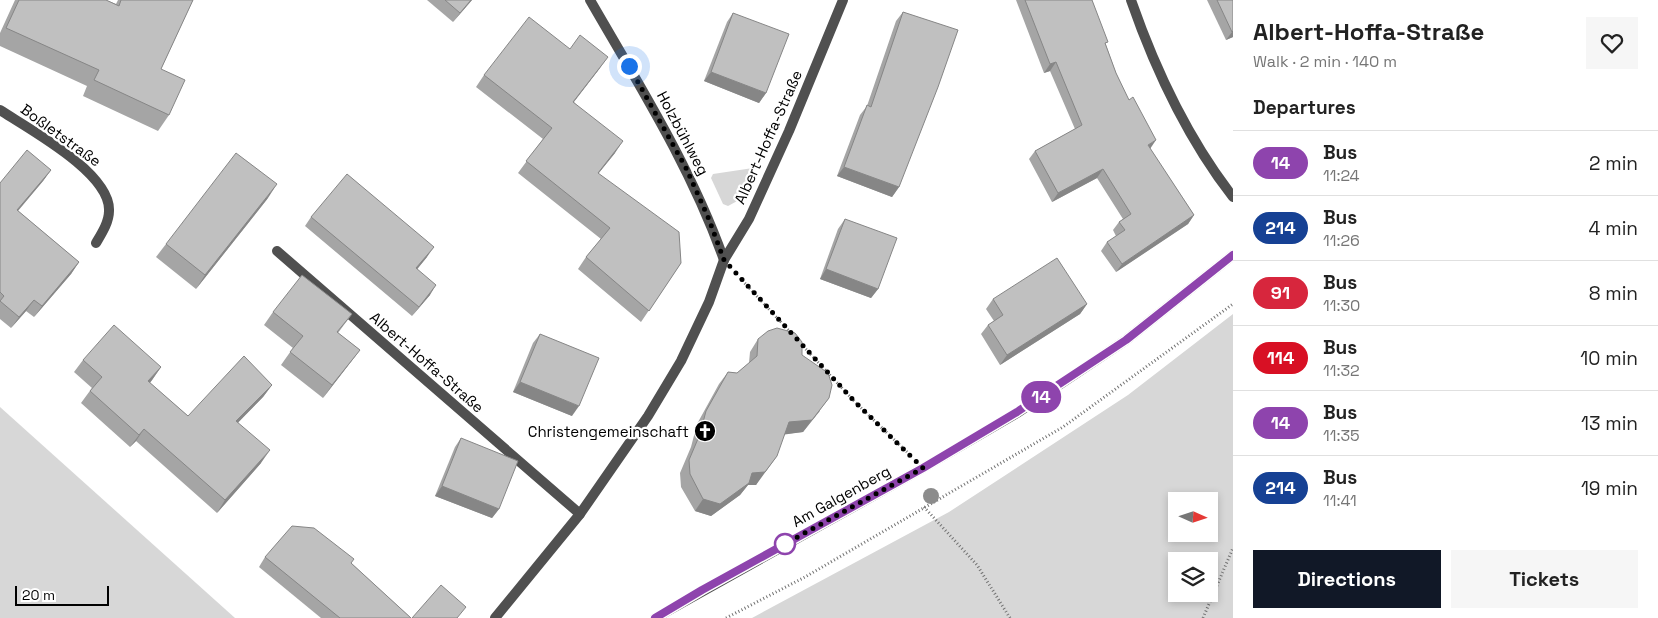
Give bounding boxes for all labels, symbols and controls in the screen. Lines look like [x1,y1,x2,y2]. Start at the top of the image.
text: Albert-Hoffa-Straße [1253,16,1484,47]
button: heart [1586,17,1638,69]
text: Walk · 2 min · 140 m [1253,51,1397,72]
your location [617,54,642,79]
street label: Albert-Hoffa-Straße [730,67,806,207]
street label: Holzbühlweg [653,88,713,178]
text: Departures [1253,95,1356,120]
street label: Boßletstraße [17,99,105,171]
text: Bus [1323,140,1357,165]
text: 14 [1271,151,1290,174]
text: 2 min [1589,151,1638,176]
text: 11:24 [1323,165,1360,186]
text: Bus [1323,205,1357,230]
text: 214 [1265,216,1296,239]
text: 4 min [1589,216,1638,241]
text: 11:26 [1323,230,1360,251]
text: Bus [1323,270,1357,295]
text: 91 [1271,281,1290,304]
text: 8 min [1589,281,1638,306]
text: 11:30 [1323,295,1360,316]
street label: Albert-Hoffa-Straße [366,307,488,417]
text: Bus [1323,335,1357,360]
text: 114 [1267,346,1294,369]
text: 10 min [1580,346,1638,371]
text: 11:32 [1323,360,1360,381]
line badge: 14 [1018,381,1064,413]
text: 14 [1031,385,1051,408]
text: Bus [1323,400,1357,425]
text: 14 [1271,411,1290,434]
text: 13 min [1581,411,1638,436]
church icon: Christengemeinschaft [693,419,717,443]
place label: Christengemeinschaft [528,422,689,441]
text: 11:35 [1323,425,1360,446]
street label: Am Galgenberg [788,461,894,531]
text: Bus [1323,465,1357,490]
text: 214 [1265,476,1296,499]
text: 19 min [1581,476,1638,501]
text: 11:41 [1323,490,1357,511]
north arrow [1168,492,1218,542]
map controls [1168,492,1218,602]
unlabelled marker [774,533,796,555]
button: Directions [1253,550,1441,608]
button: Tickets [1451,550,1638,608]
button: layers [1168,552,1218,602]
scale bar [15,583,109,606]
text: 20 m [22,586,55,604]

